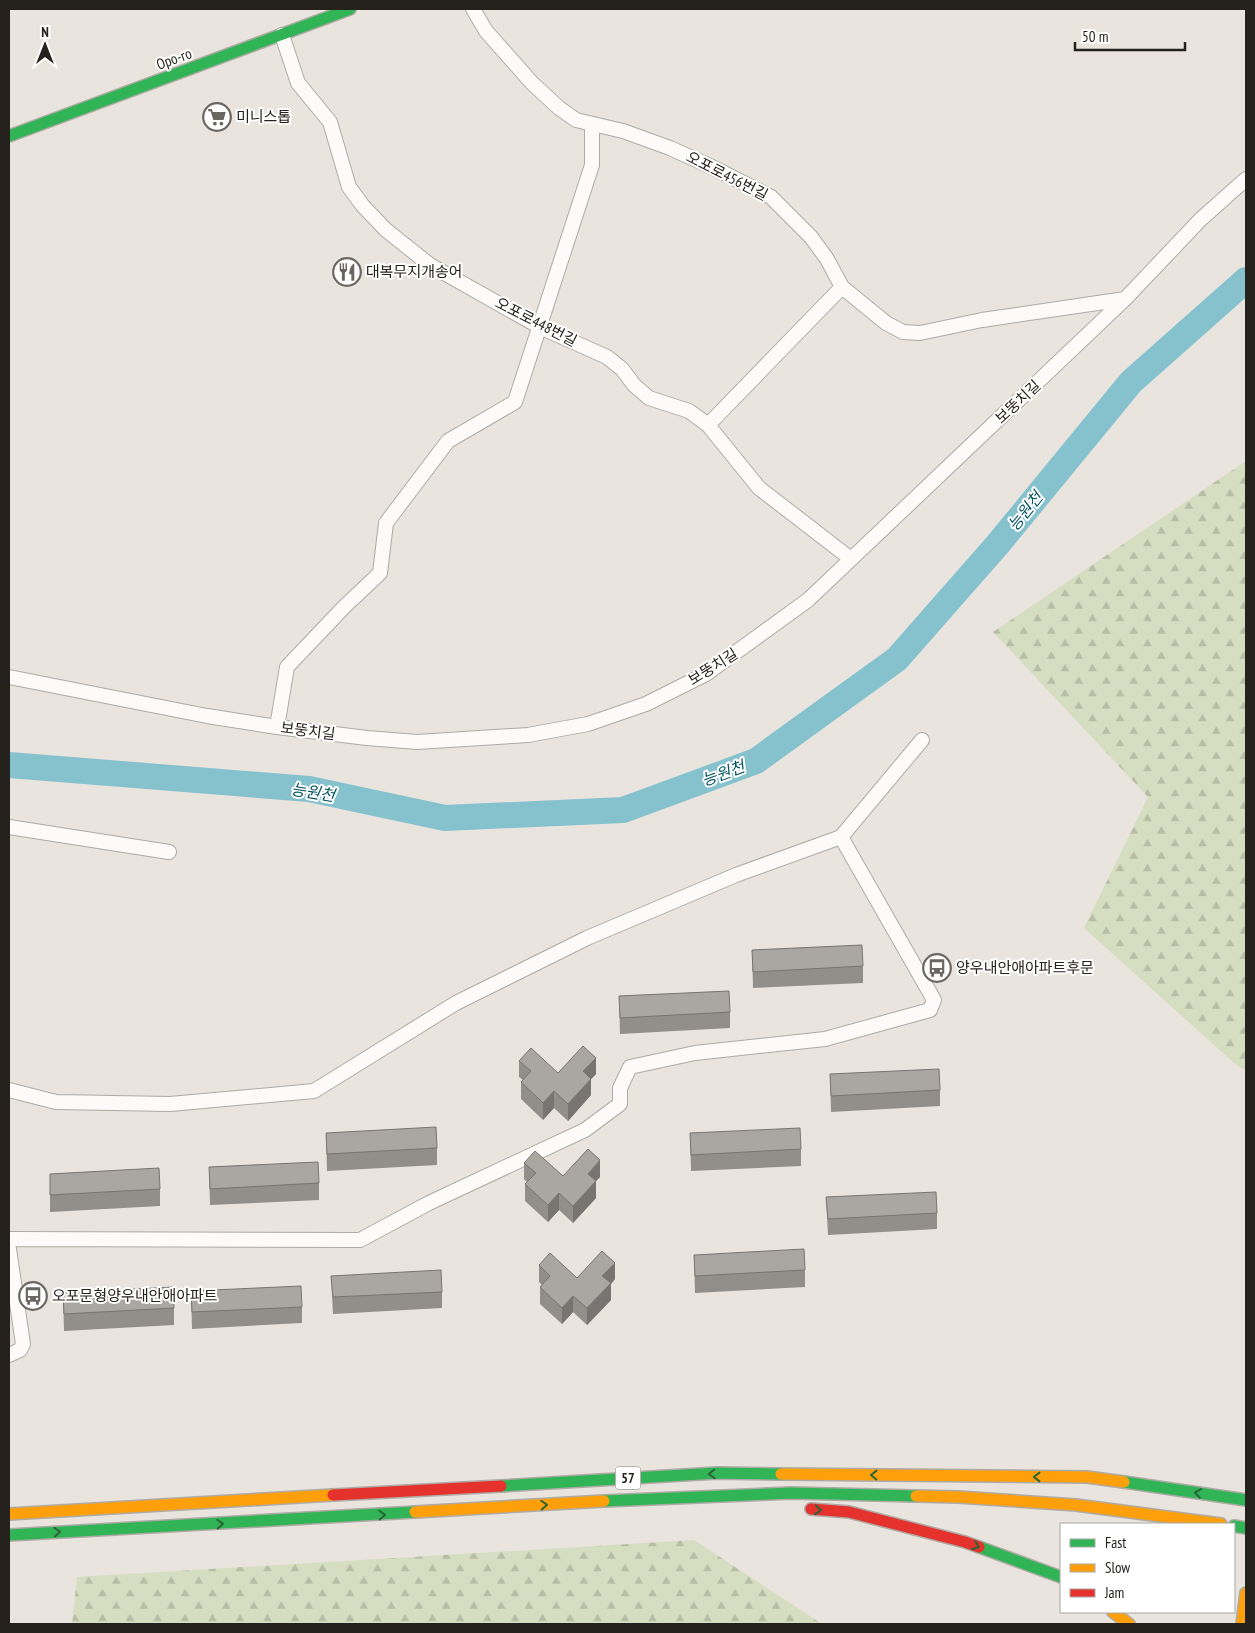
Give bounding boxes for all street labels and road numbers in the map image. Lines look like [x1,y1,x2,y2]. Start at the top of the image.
street label: Opo-ro [154,43,194,74]
street label: 오포로456번길 [683,147,771,204]
street label: 오포로448번길 [492,293,580,350]
street label: 보뚱치길 [991,376,1044,427]
street label: 보뚱치길 [684,644,741,689]
street label: 보뚱치길 [280,718,337,743]
road number: 57 [616,1466,640,1490]

